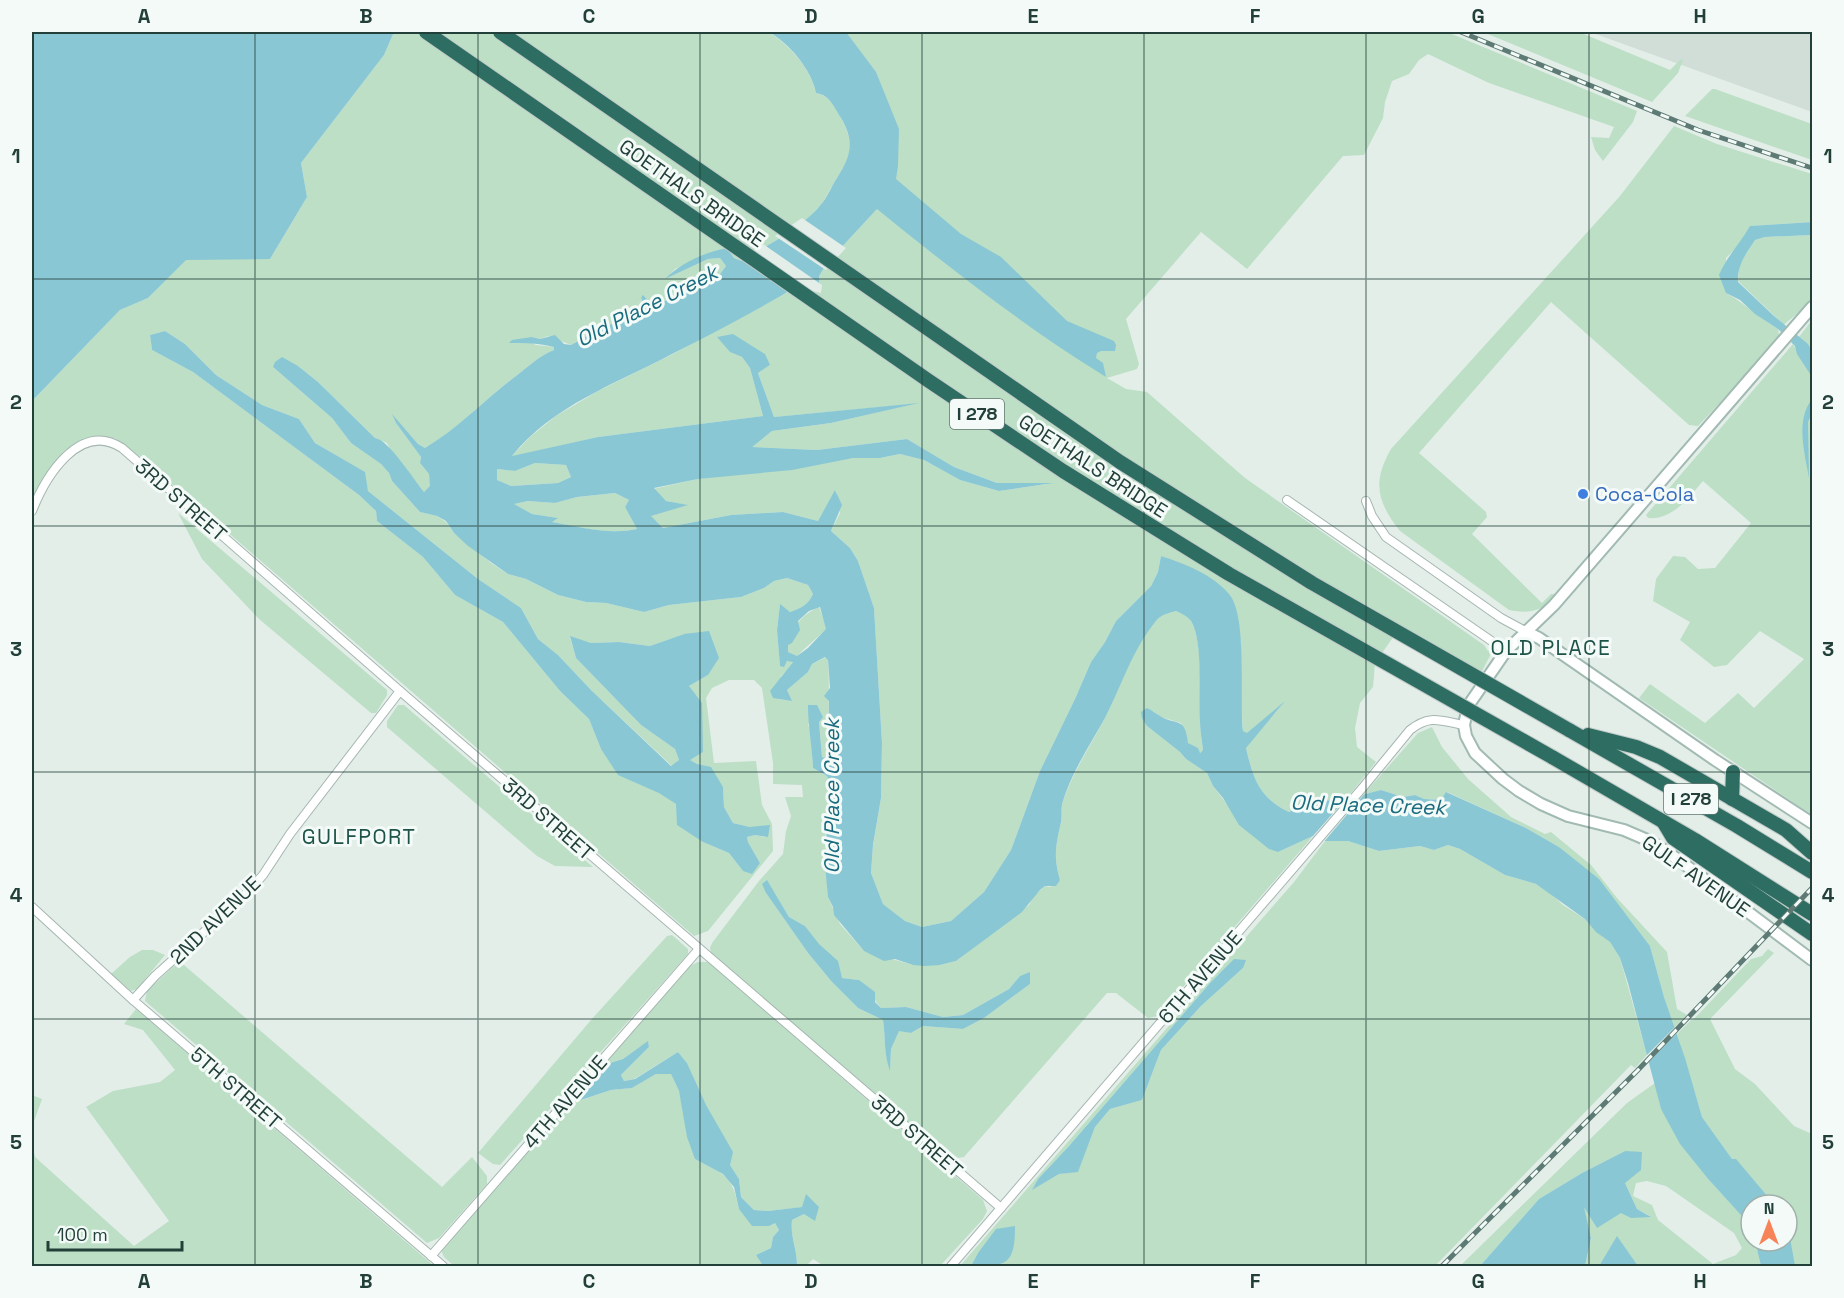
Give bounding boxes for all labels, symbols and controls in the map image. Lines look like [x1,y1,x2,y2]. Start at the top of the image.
text: A [138,3,151,29]
text: B [359,3,373,29]
text: C [583,3,596,29]
text: D [804,3,818,29]
text: E [1027,3,1039,29]
text: F [1250,3,1261,29]
text: G [1471,3,1485,29]
text: H [1693,3,1707,29]
street label: GOETHALS BRIDGE [614,133,770,253]
text: 1 [11,143,21,169]
text: 1 [1823,143,1833,169]
water label: Old Place Creek [571,257,724,353]
text: 2 [10,389,22,415]
text: 2 [1822,389,1834,415]
road number: I 278 [950,399,1004,429]
street label: GOETHALS BRIDGE [1014,408,1172,524]
street label: 3RD STREET [130,453,233,547]
place label: Coca-Cola [1595,481,1694,507]
marker: Coca-Cola [1576,487,1590,501]
district label: OLD PLACE [1491,634,1611,661]
text: 3 [10,636,22,662]
text: 3 [1822,636,1834,662]
water label: Old Place Creek [818,716,845,874]
street label: 3RD STREET [497,772,600,866]
road number: I 278 [1664,784,1718,814]
water label: Old Place Creek [1290,788,1449,821]
district label: GULFPORT [302,823,416,850]
street label: GULF AVENUE [1637,829,1755,923]
street label: 2ND AVENUE [164,870,266,970]
text: 4 [10,882,23,908]
text: 4 [1822,882,1835,908]
street label: 6TH AVENUE [1152,925,1248,1029]
street label: 5TH STREET [185,1041,287,1135]
street label: 4TH AVENUE [517,1050,613,1154]
street label: 3RD STREET [866,1089,969,1183]
text: 5 [10,1129,22,1155]
text: 5 [1822,1129,1834,1155]
north arrow [1739,1193,1799,1253]
text: N [1764,1198,1774,1219]
scale bar [48,1214,182,1252]
text: 100 m [57,1223,108,1246]
text: A [138,1268,151,1294]
text: B [359,1268,373,1294]
text: C [583,1268,596,1294]
text: D [804,1268,818,1294]
text: E [1027,1268,1039,1294]
text: F [1250,1268,1261,1294]
text: G [1471,1268,1485,1294]
text: H [1693,1268,1707,1294]

